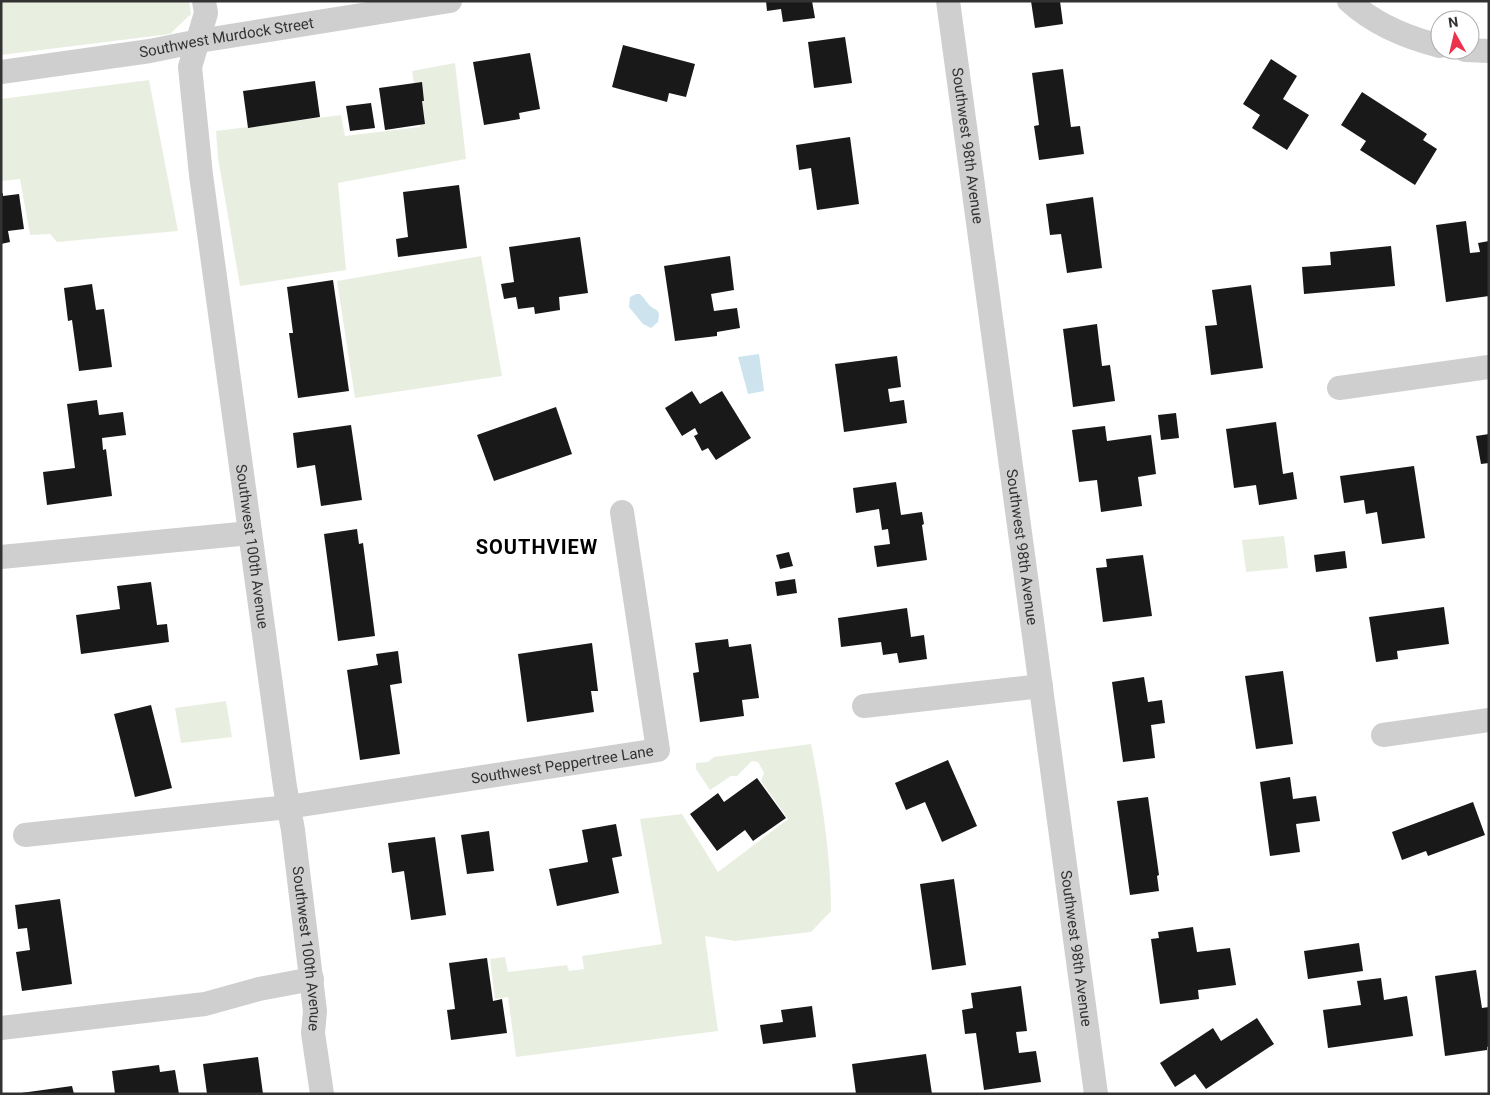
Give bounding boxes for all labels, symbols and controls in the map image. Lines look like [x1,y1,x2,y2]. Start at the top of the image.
north arrow [1430,10,1480,60]
street label: Southwest Murdock Street [138,14,315,61]
text: N [1447,14,1459,31]
street label: Southwest 98th Avenue [948,66,987,225]
street label: Southwest 100th Avenue [232,463,272,630]
street label: Southwest 98th Avenue [1002,468,1041,626]
district label: SOUTHVIEW [476,535,598,559]
street label: Southwest Peppertree Lane [470,742,655,788]
street label: Southwest 100th Avenue [288,865,324,1032]
street label: Southwest 98th Avenue [1057,869,1096,1028]

